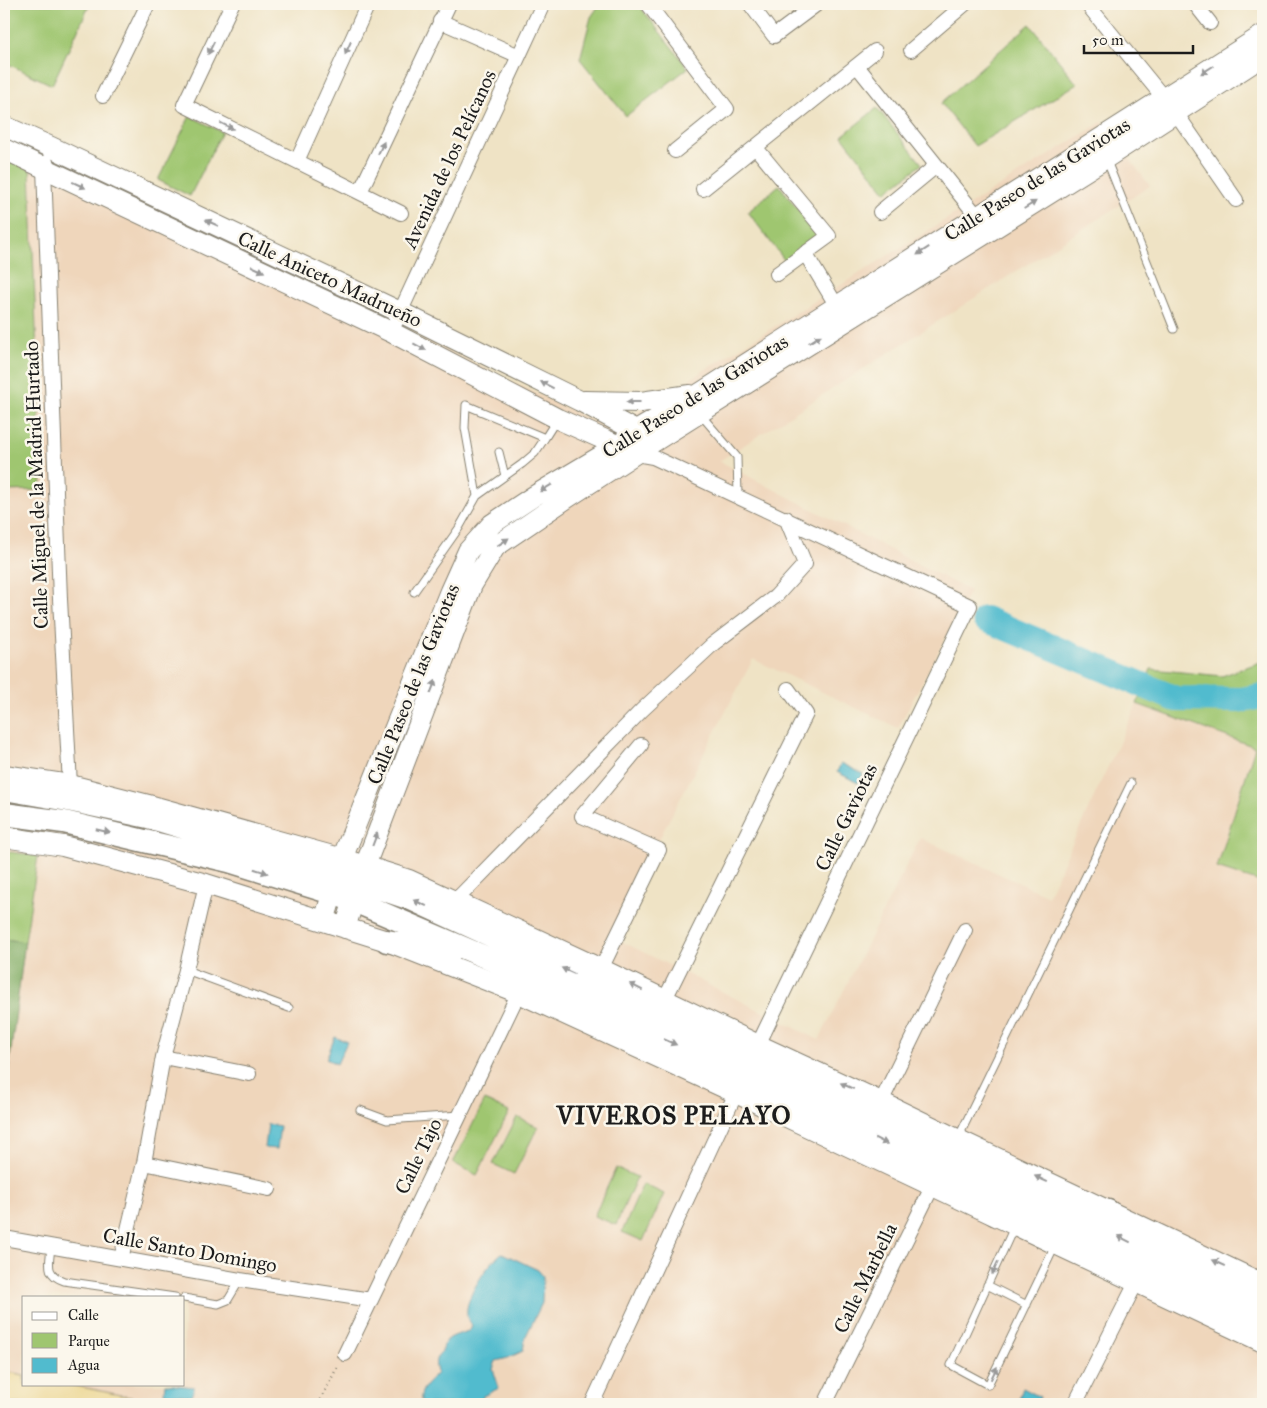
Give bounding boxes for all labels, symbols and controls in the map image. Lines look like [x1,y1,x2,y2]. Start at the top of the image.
scale bar [1084,22,1193,54]
text: 50 m [1092,31,1124,49]
one-way arrow [207,40,215,55]
one-way arrow [344,41,352,55]
street label: Avenida de los Pelícanos [397,66,501,253]
one-way arrow [1201,66,1214,75]
street label: Calle Paseo de las Gaviotas [940,112,1134,246]
one-way arrow [220,123,234,131]
one-way arrow [377,141,385,155]
one-way arrow [72,181,86,189]
one-way arrow [1023,200,1036,210]
one-way arrow [205,218,219,226]
street label: Calle Aniceto Madrueño [234,226,426,332]
one-way arrow [916,247,929,256]
one-way arrow [251,265,265,273]
street label: Calle Paseo de las Gaviotas [598,329,792,463]
one-way arrow [809,335,822,344]
street label: Calle Miguel de la Madrid Hurtado [19,341,54,629]
one-way arrow [413,343,427,351]
one-way arrow [540,381,554,389]
one-way arrow [625,398,641,406]
one-way arrow [539,484,553,493]
one-way arrow [496,537,509,547]
street label: Calle Paseo de las Gaviotas [362,580,464,788]
one-way arrow [430,680,438,694]
street label: Calle Gaviotas [810,759,882,875]
one-way arrow [96,827,111,835]
one-way arrow [372,831,380,846]
one-way arrow [254,867,269,875]
one-way arrow [413,899,427,907]
one-way arrow [561,966,575,974]
one-way arrow [629,983,643,991]
one-way arrow [663,1039,677,1047]
one-way arrow [840,1081,854,1089]
district label: VIVEROS PELAYO [555,1100,792,1131]
street label: Calle Tajo [389,1114,447,1198]
one-way arrow [874,1137,888,1145]
one-way arrow [1033,1174,1048,1183]
street label: Calle Marbella [828,1219,902,1337]
street label: Calle Santo Domingo [101,1223,279,1278]
one-way arrow [1117,1235,1131,1243]
one-way arrow [1212,1258,1226,1266]
one-way arrow [991,1261,999,1275]
legend [22,1296,185,1386]
text: Calle [68,1306,99,1324]
text: Parque [68,1332,110,1351]
text: Agua [67,1356,100,1374]
one-way arrow [990,1366,998,1380]

